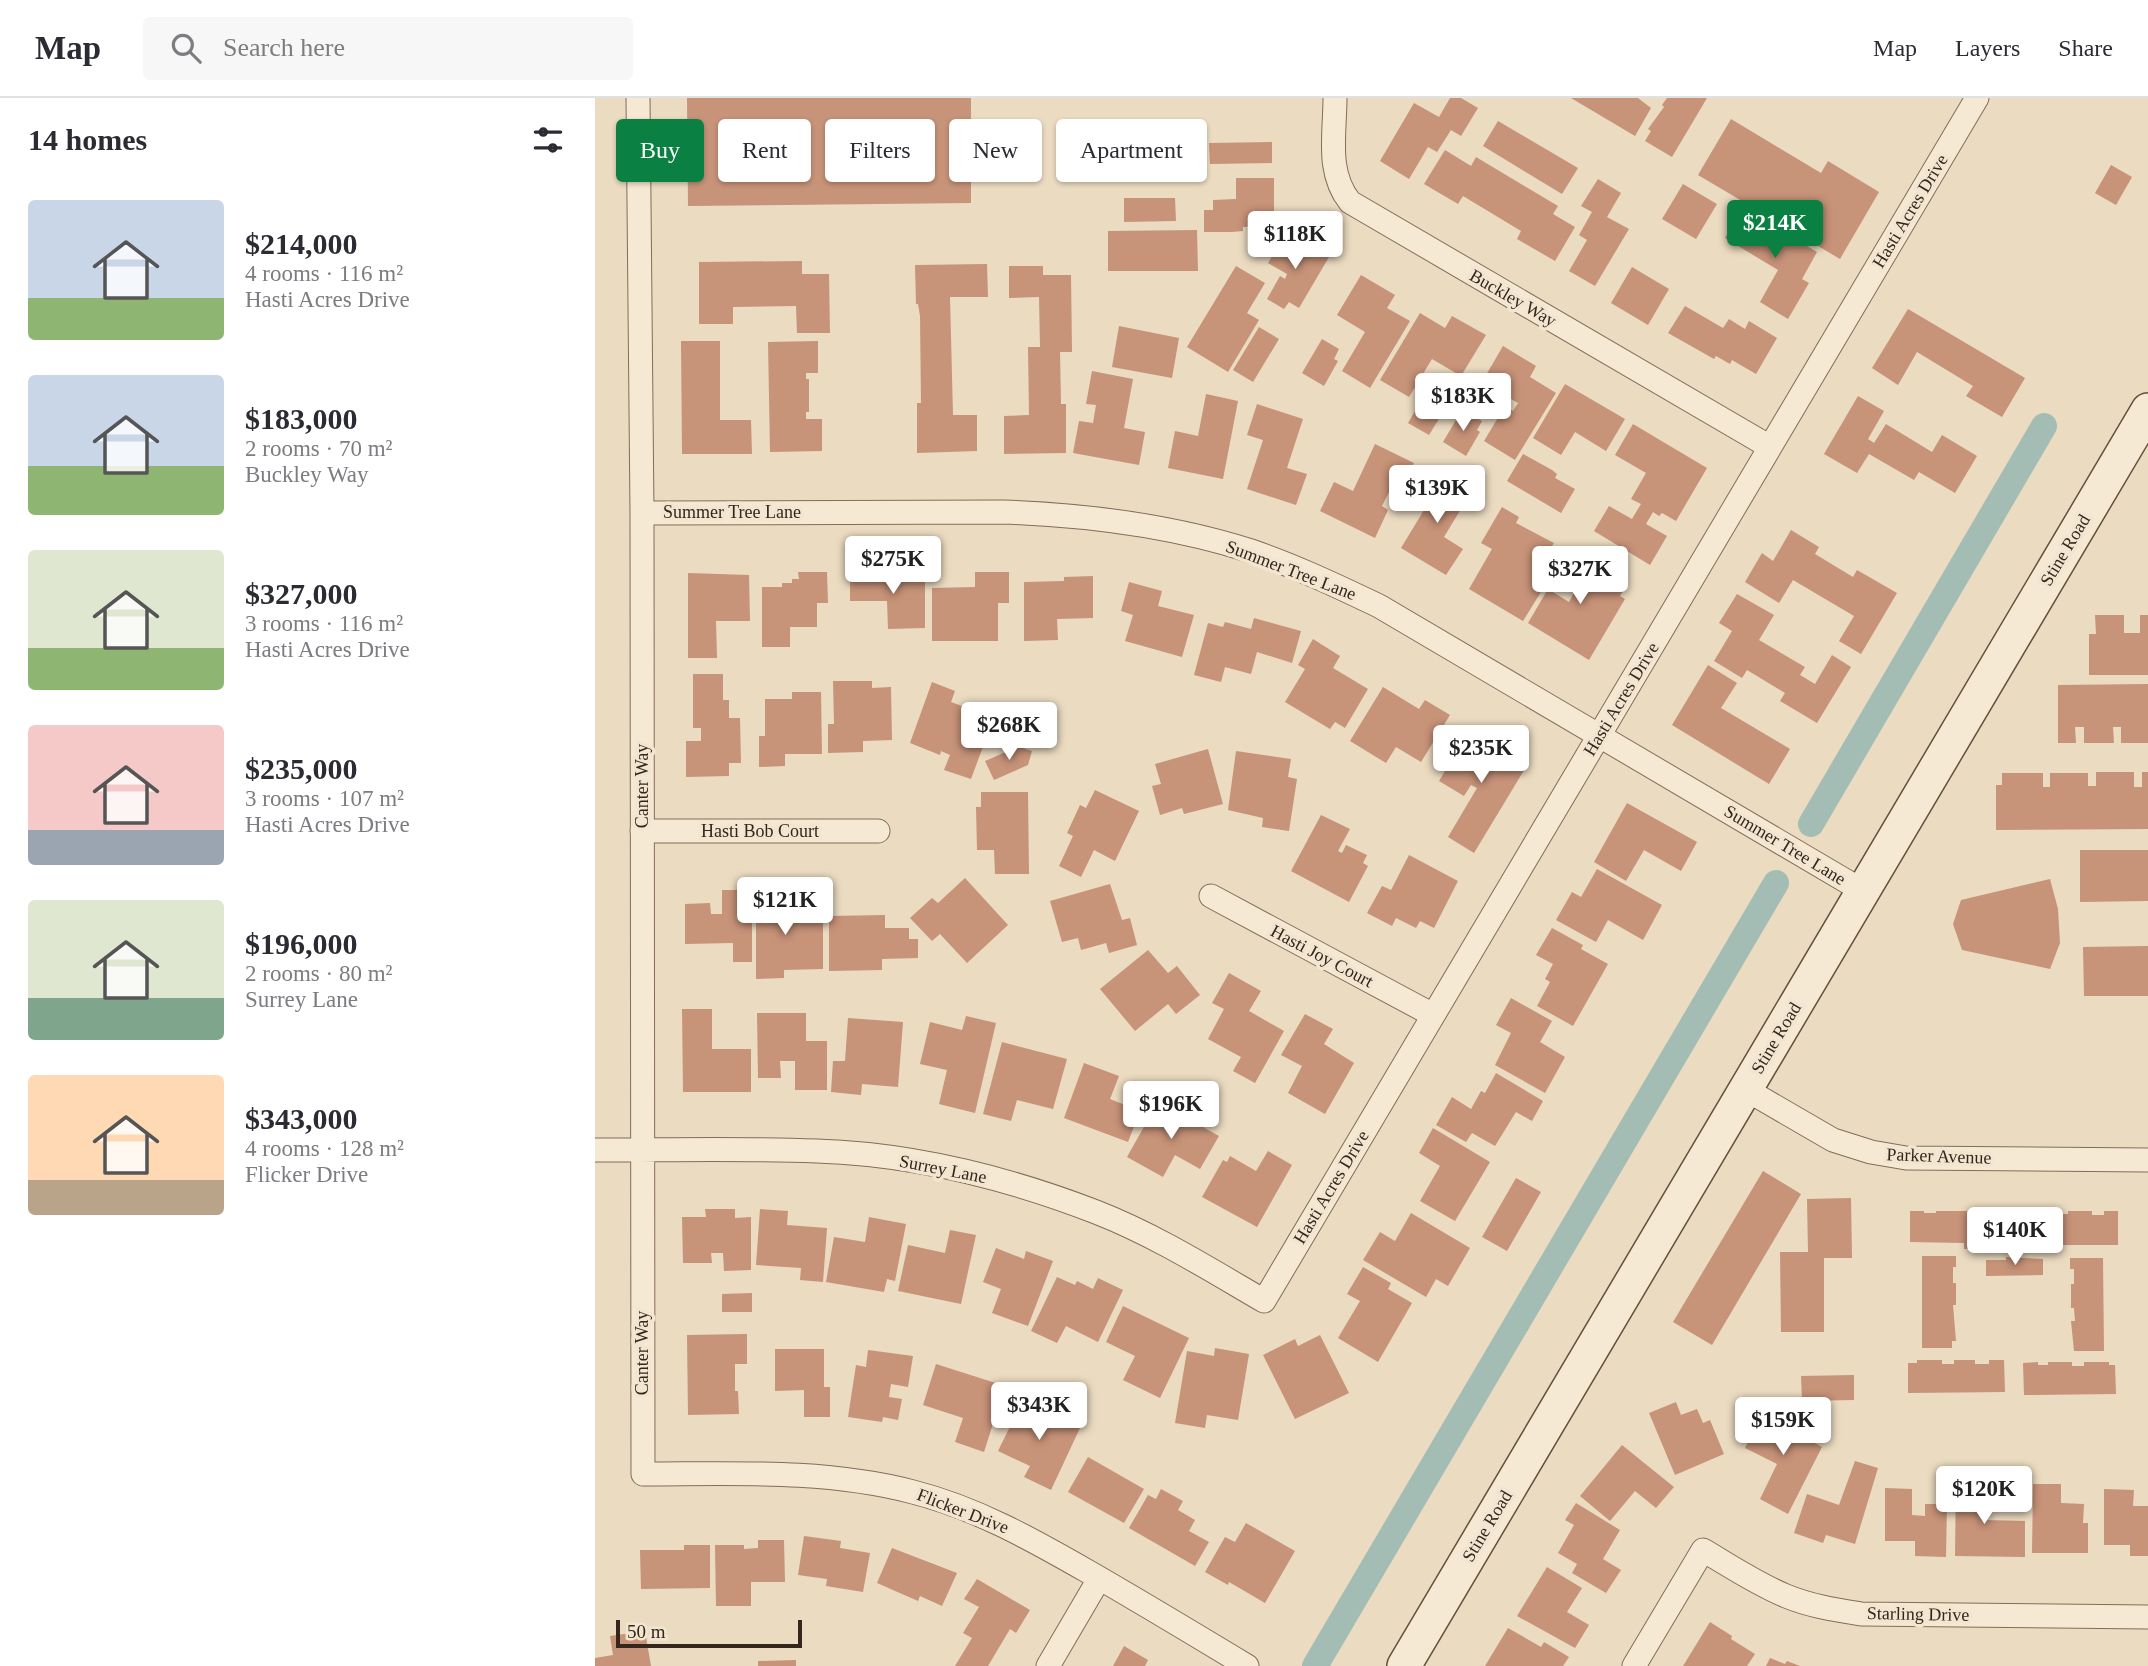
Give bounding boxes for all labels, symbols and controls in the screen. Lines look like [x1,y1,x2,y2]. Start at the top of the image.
search box [143,17,633,80]
icon: search [167,29,205,67]
text: Map [35,30,101,66]
text: Search here [223,33,345,62]
text: Map [1873,35,1917,61]
text: Layers [1955,35,2020,61]
text: Share [2058,35,2113,61]
chip: Buy [616,119,704,182]
chip: Rent [718,119,811,182]
chip: Filters [825,119,935,182]
chip: New [949,119,1042,182]
chip: Apartment [1056,119,1207,182]
icon: filters [529,121,567,159]
text: 14 homes [28,123,147,156]
street label: Hasti Acres Drive [1868,151,1952,271]
pin: $214K [1726,200,1824,260]
text: $214K [1743,210,1807,235]
pin: $118K [1246,212,1344,271]
text: $118K [1264,221,1326,246]
text: $214,000 [245,227,358,260]
icon: home [84,228,168,312]
text: 4 rooms · 116 m² [245,261,403,286]
street label: Buckley Way [1466,265,1560,331]
text: Hasti Acres Drive [245,287,410,312]
pin: $183K [1414,374,1512,433]
text: $183K [1431,383,1495,408]
text: $183,000 [245,402,358,435]
icon: home [84,403,168,487]
text: 2 rooms · 70 m² [245,436,392,461]
text: Buckley Way [245,462,369,487]
pin: $139K [1388,466,1486,525]
text: $139K [1405,475,1469,500]
street label: Summer Tree Lane [663,502,801,522]
street label: Stine Road [2036,511,2094,589]
pin: $275K [844,536,942,596]
street label: Summer Tree Lane [1223,536,1359,604]
text: $275K [861,546,925,571]
pin: $327K [1531,546,1629,606]
text: $327K [1548,556,1612,581]
text: $327,000 [245,577,358,610]
icon: home [84,578,168,662]
text: 3 rooms · 116 m² [245,611,403,636]
text: Hasti Acres Drive [245,637,410,662]
street label: Hasti Acres Drive [1579,639,1663,759]
pin: $268K [960,702,1058,762]
text: $268K [977,712,1041,737]
pin: $235K [1432,726,1530,785]
text: $235K [1449,735,1513,760]
street label: Canter Way [632,744,652,828]
text: $235,000 [245,752,358,785]
icon: home [84,753,168,837]
text: 3 rooms · 107 m² [245,786,404,811]
street label: Summer Tree Lane [1721,801,1849,889]
text: Hasti Acres Drive [245,812,410,837]
street label: Hasti Bob Court [701,821,819,841]
pin: $121K [736,878,834,937]
text: $121K [753,887,817,912]
street label: Hasti Joy Court [1267,921,1377,991]
text: $196,000 [245,927,358,960]
icon: home [84,928,168,1012]
text: 2 rooms · 80 m² [245,961,392,986]
text: Surrey Lane [245,987,358,1012]
street label: Stine Road [1747,999,1805,1077]
pin: $196K [1122,1082,1220,1141]
text: $196K [1139,1091,1203,1116]
text: $343,000 [245,1102,358,1135]
icon: home [84,1103,168,1187]
street label: Hasti Acres Drive [1289,1127,1373,1247]
text: 4 rooms · 128 m² [245,1136,404,1161]
street label: Parker Avenue [1886,1144,1992,1168]
street label: Surrey Lane [898,1151,988,1187]
text: Flicker Drive [245,1162,368,1187]
pin: $140K [1966,1208,2064,1267]
text: $140K [1983,1217,2047,1242]
street label: Canter Way [632,1311,652,1395]
pin: $343K [990,1382,1088,1442]
text: $343K [1007,1392,1071,1417]
pin: $159K [1734,1398,1832,1457]
text: $159K [1751,1407,1815,1432]
pin: $120K [1935,1466,2033,1526]
text: $120K [1952,1476,2016,1501]
street label: Flicker Drive [914,1484,1012,1538]
street label: Stine Road [1458,1487,1516,1565]
street label: Starling Drive [1867,1603,1969,1625]
scale bar [616,1617,801,1649]
text: 50 m [627,1621,666,1642]

